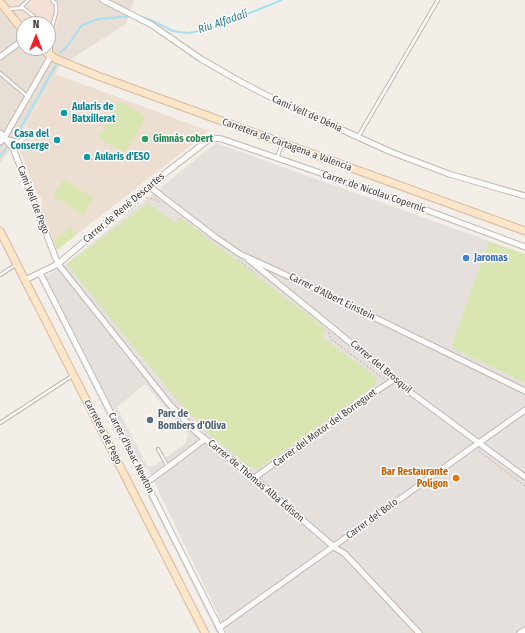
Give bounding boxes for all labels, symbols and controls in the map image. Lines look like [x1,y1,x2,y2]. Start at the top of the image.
water label: Riu Alfadalí [196,7,250,37]
north arrow [16,16,56,56]
text: N [33,18,39,31]
street label: Camí Vell de Dénia [270,93,344,135]
place label: Aularis de Batxiilerat [72,101,116,124]
marker: Aularis de Batxiilerat [59,108,69,118]
street label: Carretera de Cartagena a Valencia [220,116,354,174]
place label: Casa del Conserge [11,128,49,152]
place label: Gimnàs cobert [153,133,213,145]
marker: Gimnàs cobert [140,134,150,144]
marker: Casa del Conserge [52,135,62,145]
place label: Aularis d'ESO [95,151,150,163]
marker: Aularis d'ESO [82,152,92,162]
street label: Camí Vell de Pego [14,164,52,236]
street label: Carrer de Nicolau Copernic [321,169,427,215]
street label: Carrer de René Descartes [81,170,167,246]
place label: Jaromas [474,252,508,264]
marker: Jaromas [461,253,471,263]
street label: Carrer d'Albert Einstein [287,271,377,323]
street label: Carrer del Brosquil [348,338,414,396]
street label: Carrer del Motor del Borreguet [271,386,379,470]
street label: carretera de Pego [81,397,125,467]
place label: Parc de Bombers d'Oliva [158,408,226,432]
street label: Carrer d'Isaac Newton [105,411,157,495]
marker: Parc de Bombers d'Oliva [145,415,155,425]
street label: Carrer de Thomas Alba Édison [205,437,307,525]
place label: Bar Restaurante Polígon [381,466,448,490]
marker: Bar Restaurante Polígon [451,473,461,483]
street label: Carrer del Bolo [344,496,400,542]

